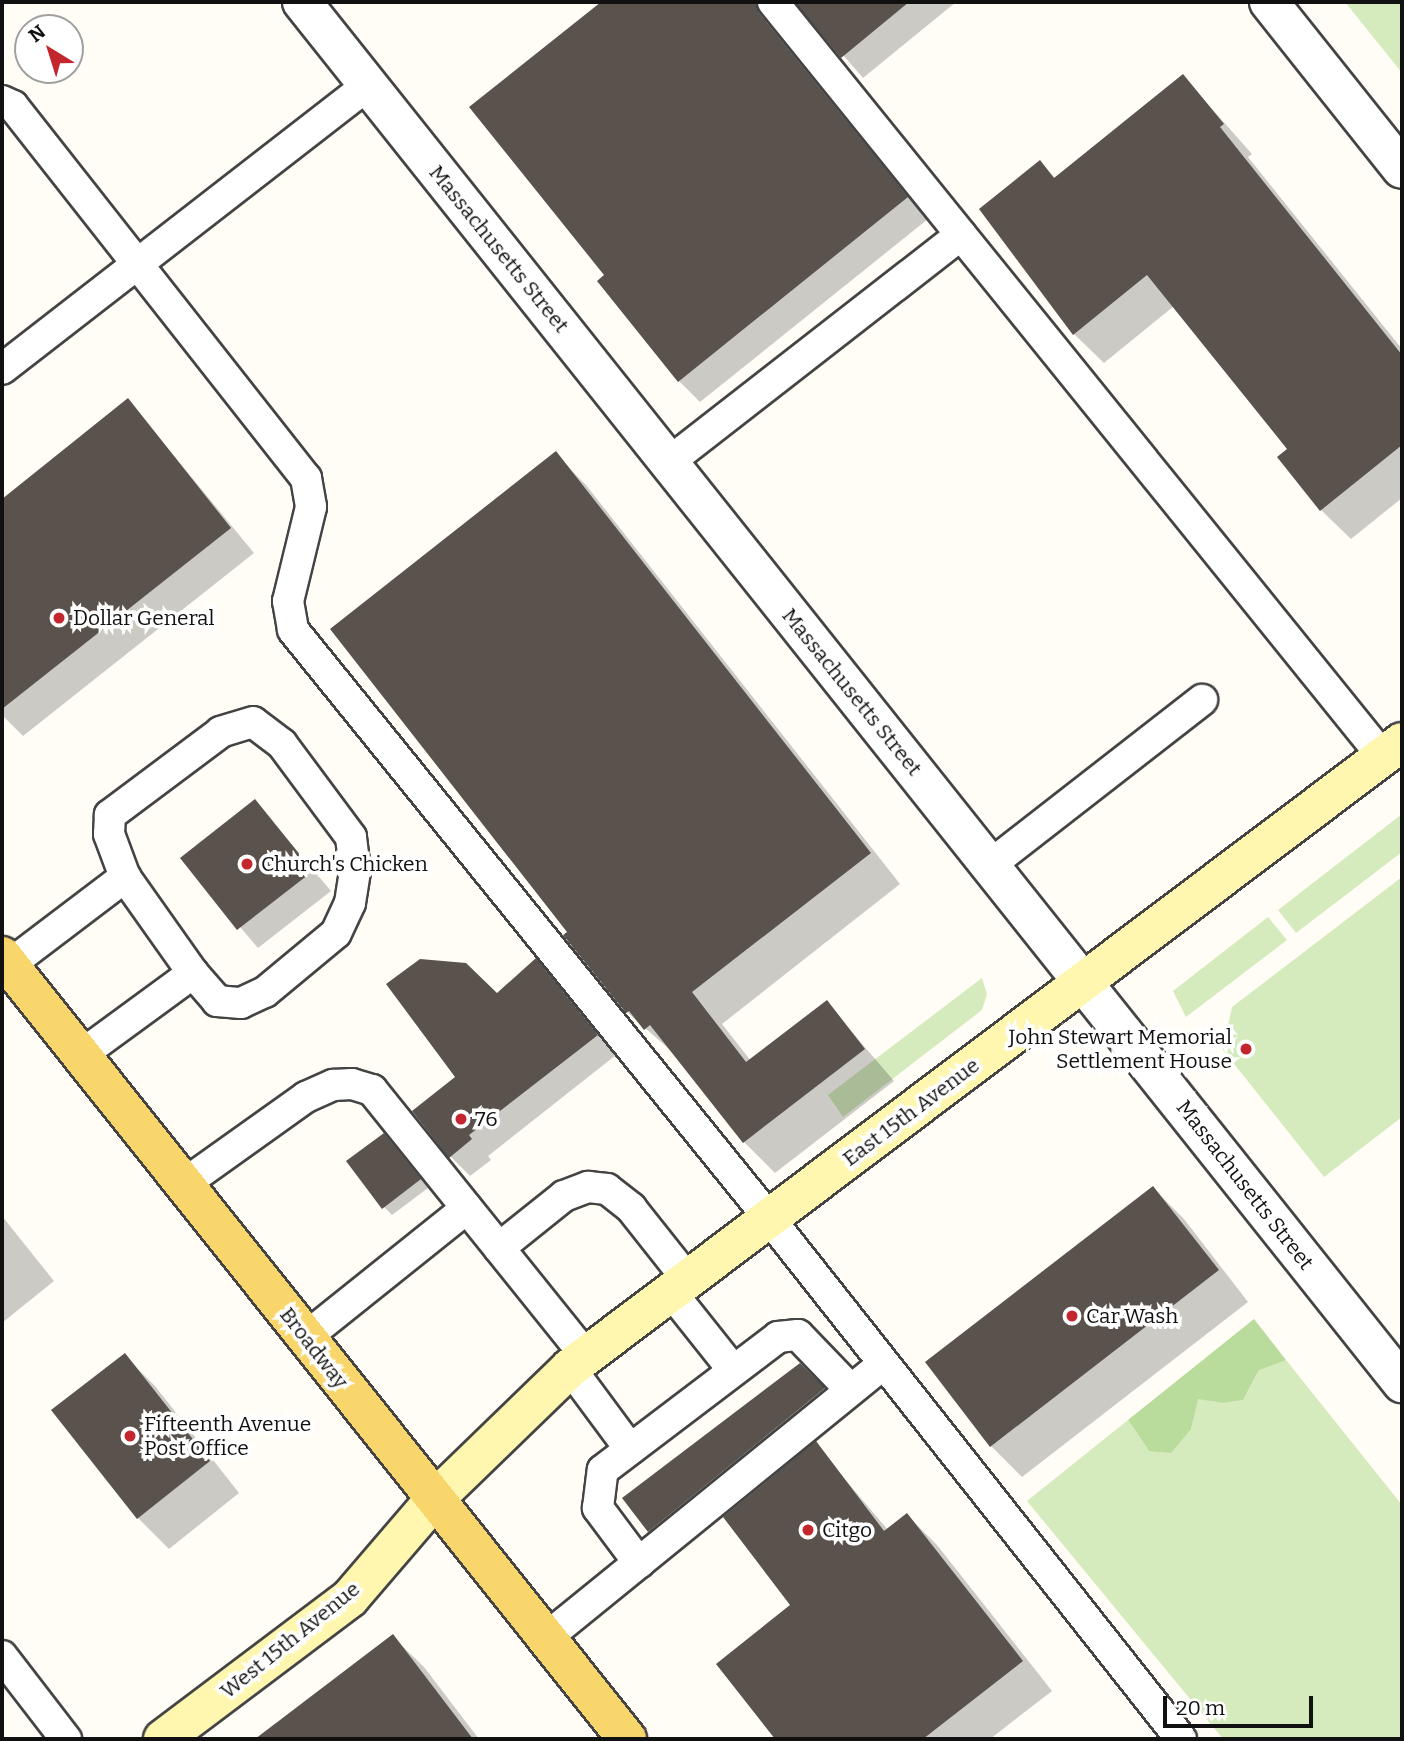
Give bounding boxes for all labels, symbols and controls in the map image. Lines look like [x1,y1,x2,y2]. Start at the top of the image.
north arrow [14,14,84,84]
text: N [24,20,50,47]
street label: Massachusetts Street [424,160,574,338]
street label: Massachusetts Street [777,603,927,781]
place label: Dollar General [73,605,215,631]
marker: Dollar General [51,610,67,626]
place label: Church's Chicken [261,851,428,877]
marker: Church's Chicken [239,856,255,872]
place label: John Stewart Memorial Settlement House [1009,1024,1232,1074]
marker: John Stewart Memorial Settlement House [1238,1041,1254,1057]
street label: East 15th Avenue [838,1053,984,1171]
street label: Massachusetts Street [1171,1095,1319,1275]
place label: 76 [475,1106,498,1132]
marker: 76 [453,1111,469,1127]
street label: Broadway [275,1302,353,1394]
place label: Car Wash [1086,1303,1178,1329]
marker: Car Wash [1064,1308,1080,1324]
place label: Fifteenth Avenue Post Office [144,1411,311,1461]
marker: Fifteenth Avenue Post Office [122,1428,138,1444]
place label: Citgo [822,1517,872,1543]
marker: Citgo [800,1522,816,1538]
street label: West 15th Avenue [215,1576,365,1704]
scale bar [1166,1682,1316,1726]
text: 20 m [1176,1695,1225,1721]

